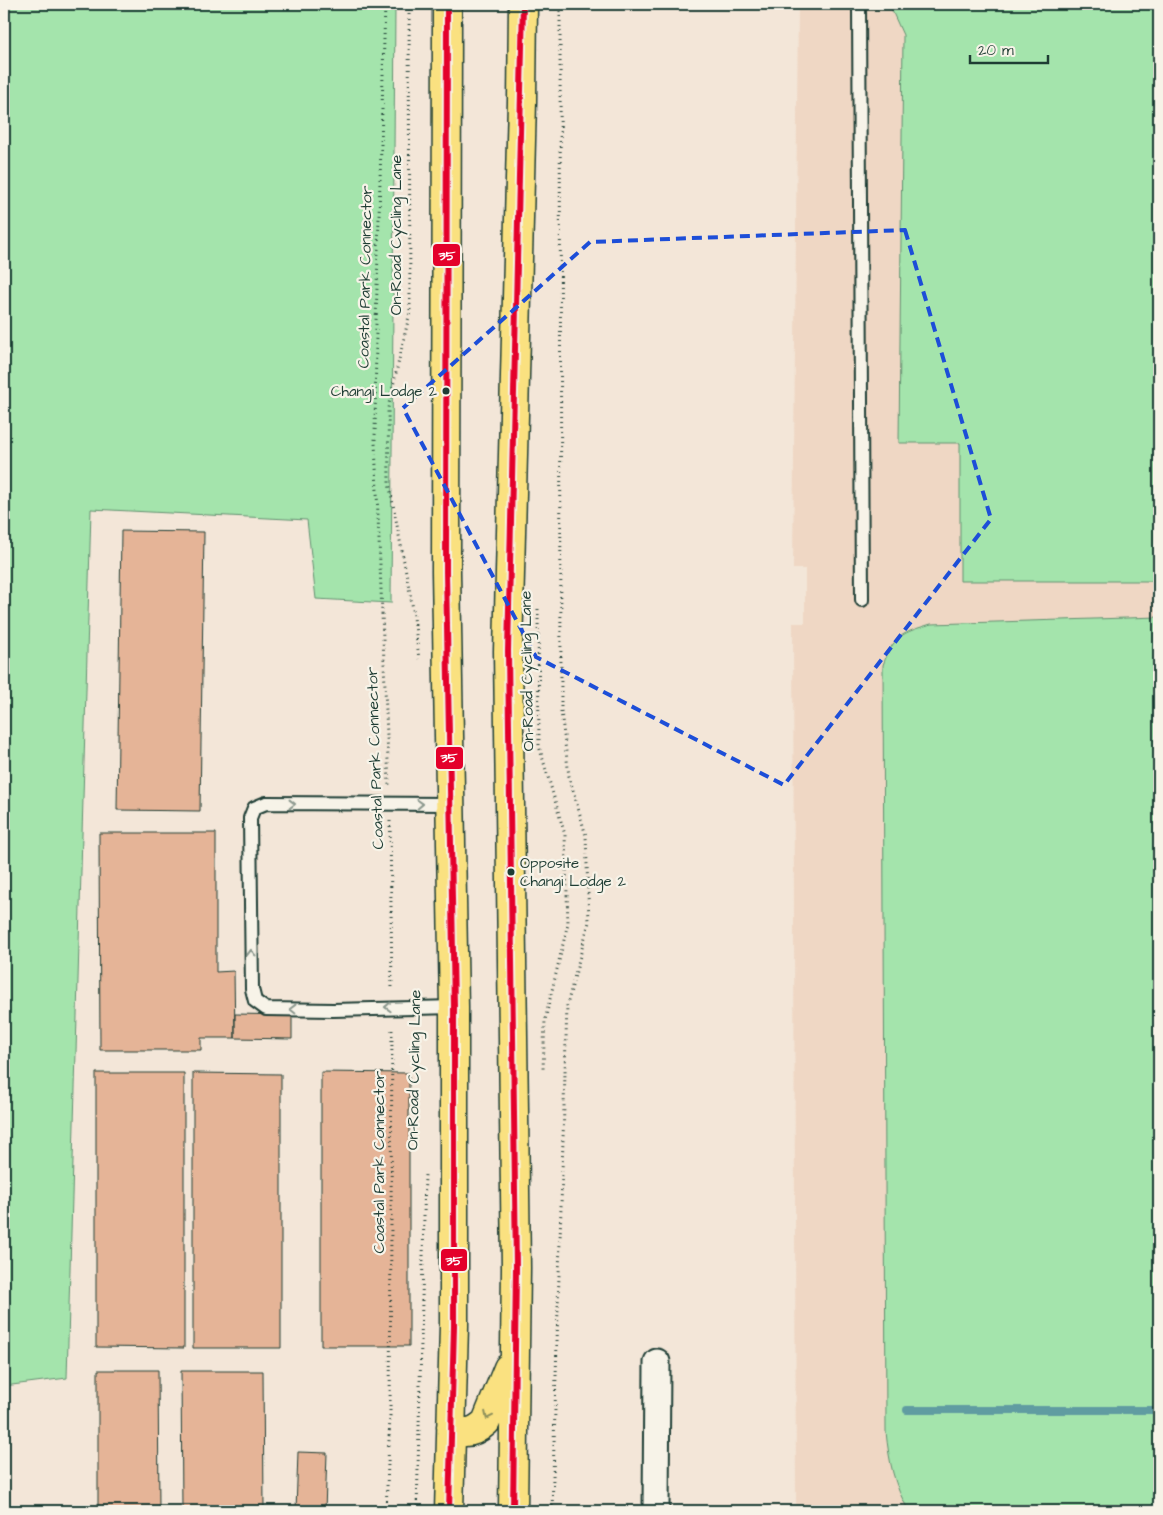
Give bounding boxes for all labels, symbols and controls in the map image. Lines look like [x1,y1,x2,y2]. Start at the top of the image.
scale bar [970,32,1048,64]
text: 20 m [978,40,1014,61]
street label: On-Road Cycling Lane [385,154,408,315]
street label: Coastal Park Connector [352,185,378,369]
line badge: 35 [432,243,461,267]
text: 35 [437,246,457,266]
place label: Changi Lodge 2 [331,381,437,403]
marker: Changi Lodge 2 [441,386,451,396]
street label: On-Road Cycling Lane [515,590,540,751]
street label: Coastal Park Connector [361,666,389,850]
line badge: 35 [435,746,464,770]
text: 35 [439,748,459,768]
one-way arrow [289,799,297,809]
one-way arrow [417,799,425,809]
place label: Opposite Changi Lodge 2 [520,853,627,893]
marker: Opposite Changi Lodge 2 [506,867,516,877]
one-way arrow [246,949,256,956]
street label: On-Road Cycling Lane [402,989,427,1150]
one-way arrow [384,1002,392,1013]
one-way arrow [289,1004,296,1014]
street label: Coastal Park Connector [368,1070,390,1253]
line badge: 35 [440,1248,468,1272]
text: 35 [444,1251,464,1271]
one-way arrow [484,1410,494,1419]

